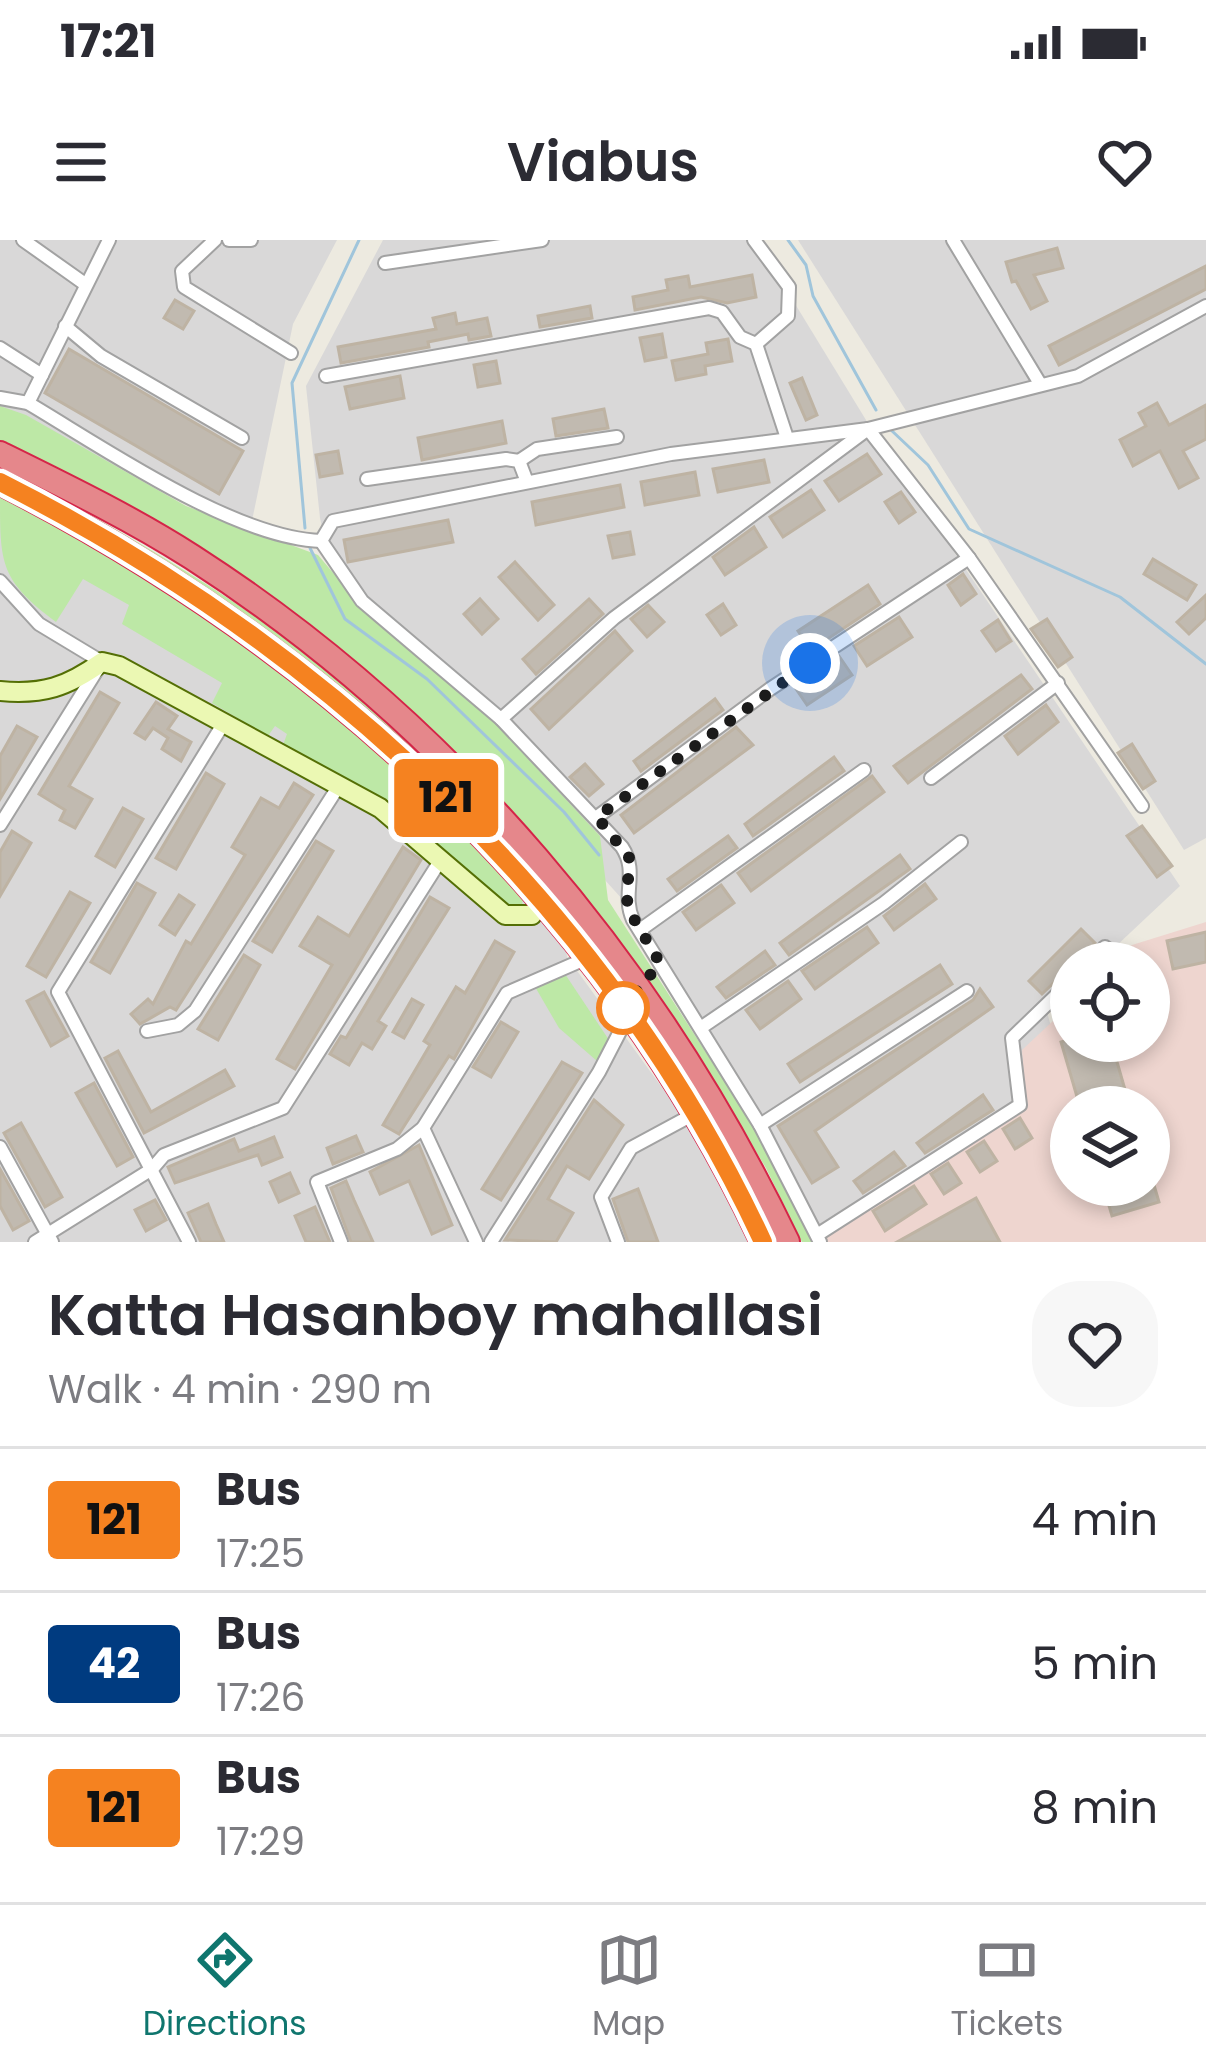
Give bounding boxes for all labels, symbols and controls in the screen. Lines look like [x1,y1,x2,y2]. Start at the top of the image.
text: 17:21 [60,10,156,73]
text: Viabus [507,124,699,200]
icon: menu [48,129,114,195]
icon: heart [1092,129,1158,195]
your location [780,633,840,693]
line badge: 121 [377,759,515,837]
text: 121 [418,768,474,827]
map controls [1050,942,1170,1206]
button: locate [1050,942,1170,1062]
unlabelled marker [598,983,648,1033]
button: layers [1050,1086,1170,1206]
text: Katta Hasanboy mahallasi [48,1275,823,1355]
button: heart [1032,1281,1158,1407]
text: Walk · 4 min · 290 m [48,1362,432,1417]
text: Bus [216,1458,301,1521]
text: 4 min [1031,1488,1158,1551]
text: 121 [86,1490,142,1549]
text: 17:25 [216,1526,305,1581]
text: Bus [216,1602,301,1665]
text: 5 min [1032,1632,1158,1695]
text: 42 [88,1634,140,1693]
text: 17:26 [216,1670,305,1725]
text: Bus [216,1746,301,1809]
text: 8 min [1031,1776,1158,1839]
text: 121 [86,1778,142,1837]
text: 17:29 [216,1814,305,1869]
tab: Directions [143,1927,307,2049]
tab: Map [592,1927,665,2049]
tab: Tickets [951,1927,1063,2049]

